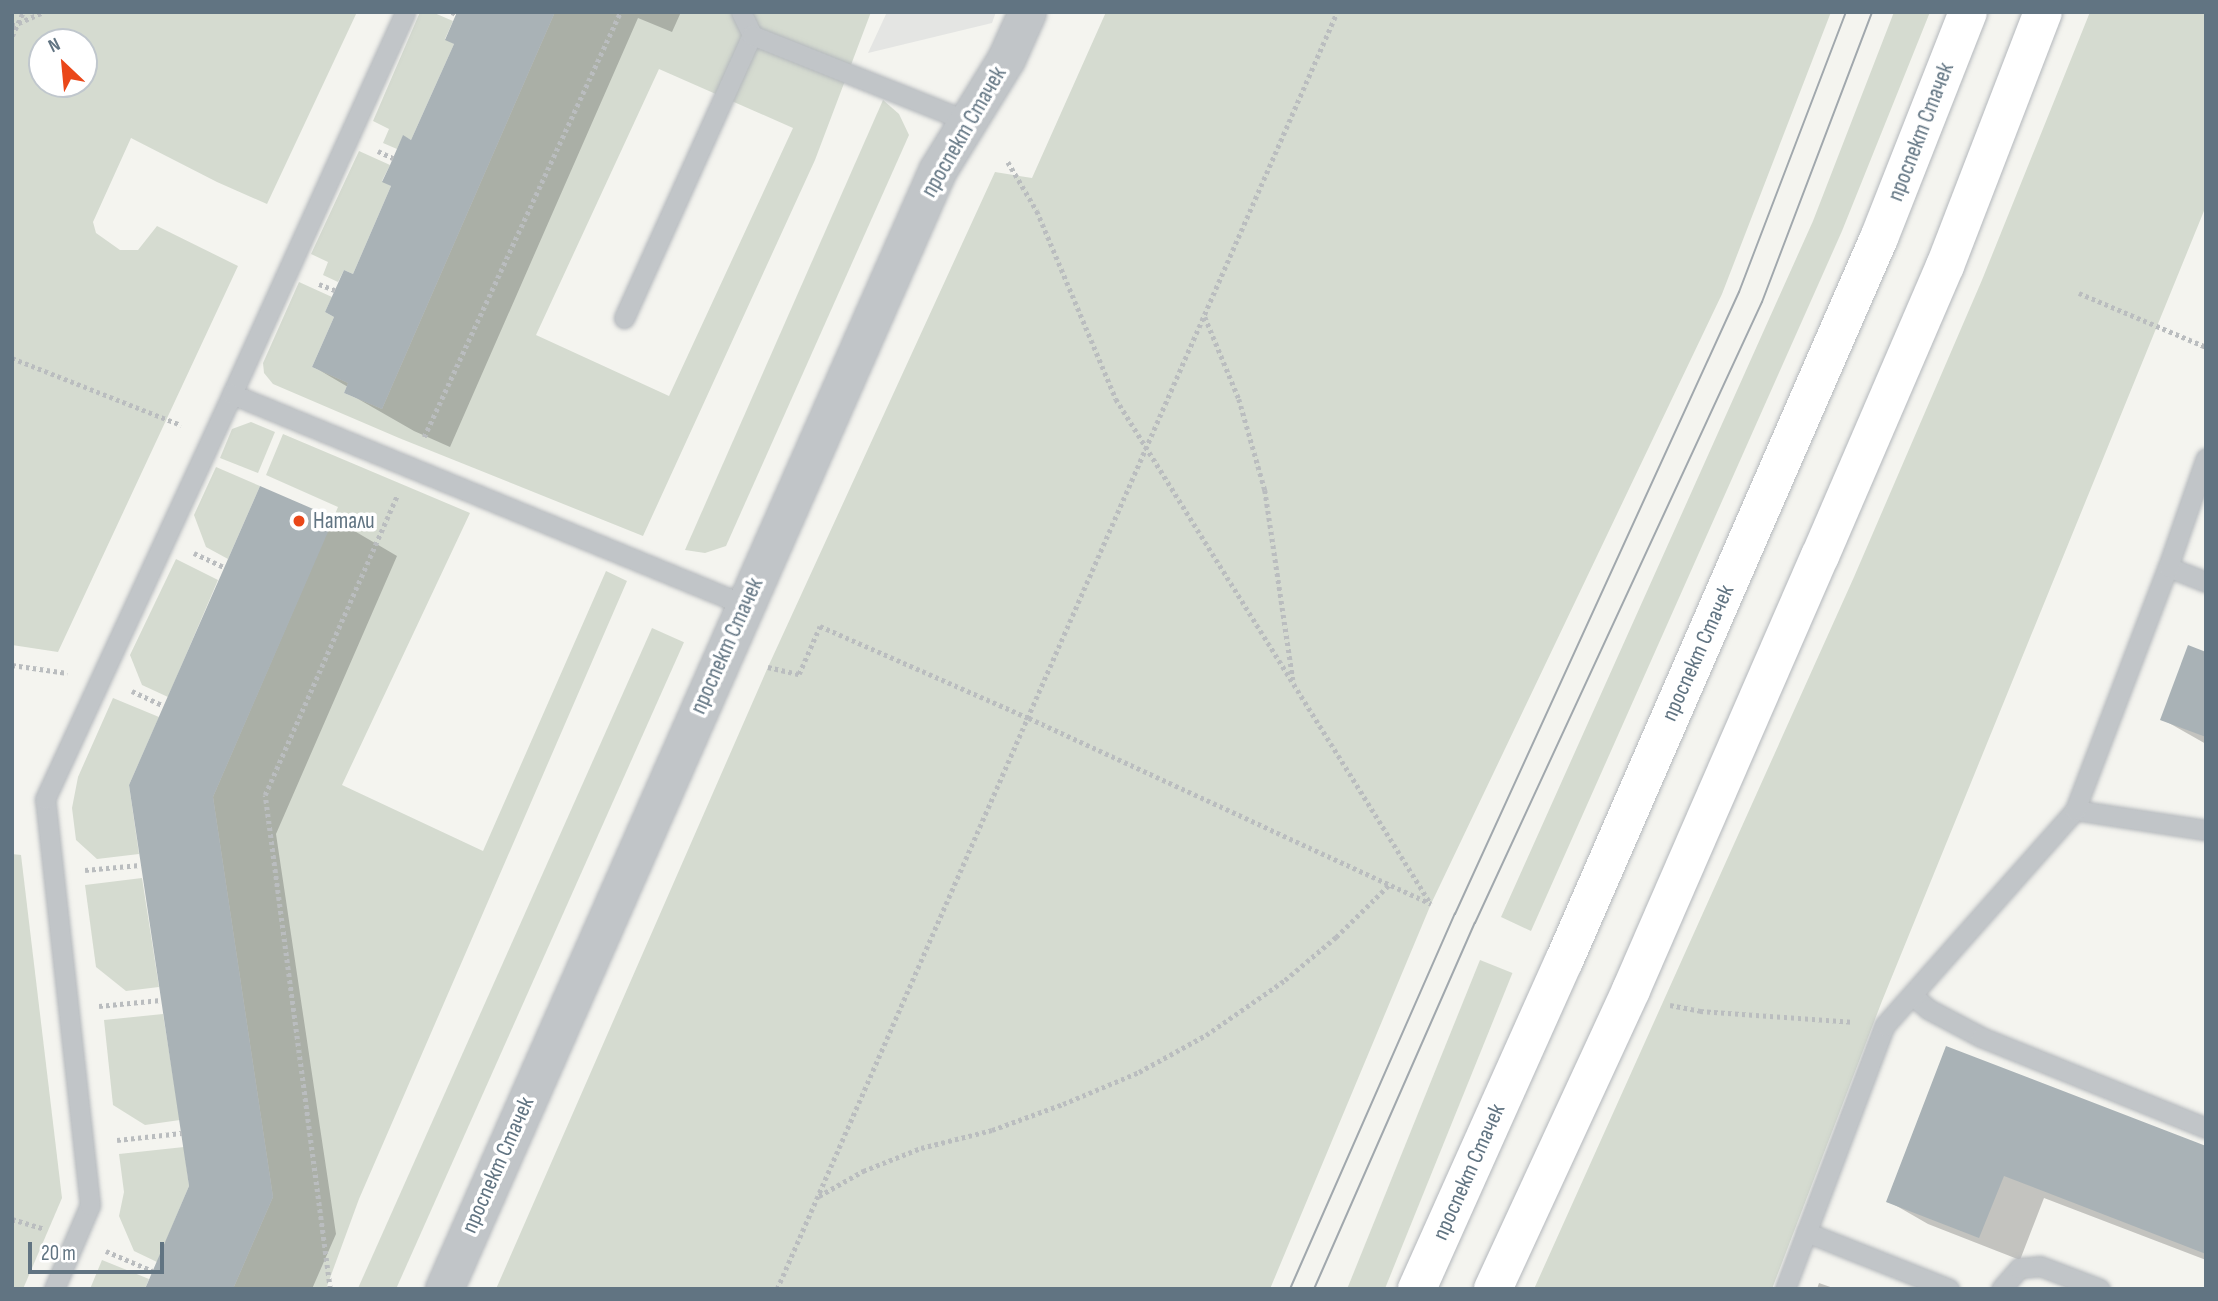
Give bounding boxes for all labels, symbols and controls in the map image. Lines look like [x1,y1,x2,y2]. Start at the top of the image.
north arrow [28,28,98,98]
text: N [45,33,64,58]
street label: проспект Стачек [1882,59,1960,205]
street label: проспект Стачек [916,62,1012,202]
place label: Натали [313,507,375,535]
marker: Натали [291,513,307,529]
street label: проспект Стачек [685,574,769,718]
street label: проспект Стачек [1656,581,1740,725]
street label: проспект Стачек [456,1093,540,1237]
street label: проспект Стачек [1427,1100,1511,1244]
scale bar [32,1228,168,1272]
text: 20 m [41,1241,76,1266]

